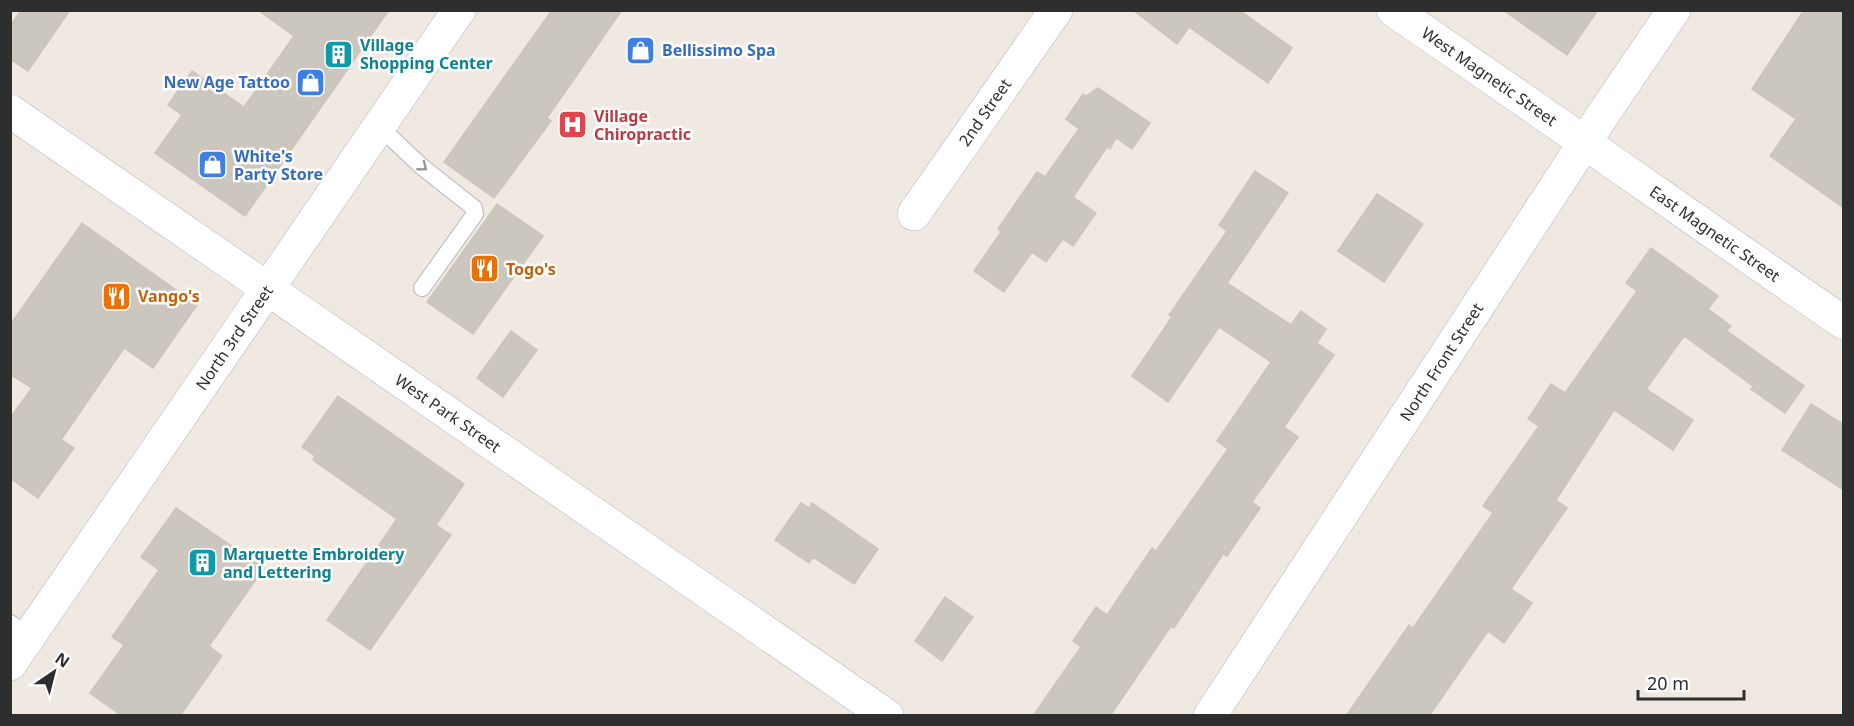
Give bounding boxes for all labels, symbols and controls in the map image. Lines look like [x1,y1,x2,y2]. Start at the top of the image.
street label: West Magnetic Street [1417,22,1562,131]
place label: Village Shopping Center [360,34,493,74]
shop icon: Bellissimo Spa [625,34,657,66]
building icon: Village Shopping Center [323,38,355,70]
place label: Bellissimo Spa [662,39,776,61]
shop icon: New Age Tattoo [295,66,327,98]
place label: New Age Tattoo [164,71,290,93]
street label: 2nd Street [954,74,1016,150]
place label: Village Chiropractic [594,105,691,145]
hospital icon: Village Chiropractic [557,109,589,141]
place label: White's Party Store [234,145,323,185]
shop icon: White's Party Store [197,149,229,181]
one-way arrow [416,159,427,170]
street label: East Magnetic Street [1645,180,1785,287]
restaurant icon: Togo's [469,253,501,285]
place label: Togo's [506,258,556,280]
restaurant icon: Vango's [101,280,133,312]
street label: North 3rd Street [190,281,278,394]
place label: Vango's [138,285,200,307]
street label: North Front Street [1395,298,1488,425]
street label: West Park Street [391,369,505,457]
place label: Marquette Embroidery and Lettering [223,543,405,583]
building icon: Marquette Embroidery and Lettering [186,547,218,579]
north arrow [24,642,84,702]
text: N [51,647,74,672]
scale bar [1638,663,1744,701]
text: 20 m [1647,671,1689,695]

